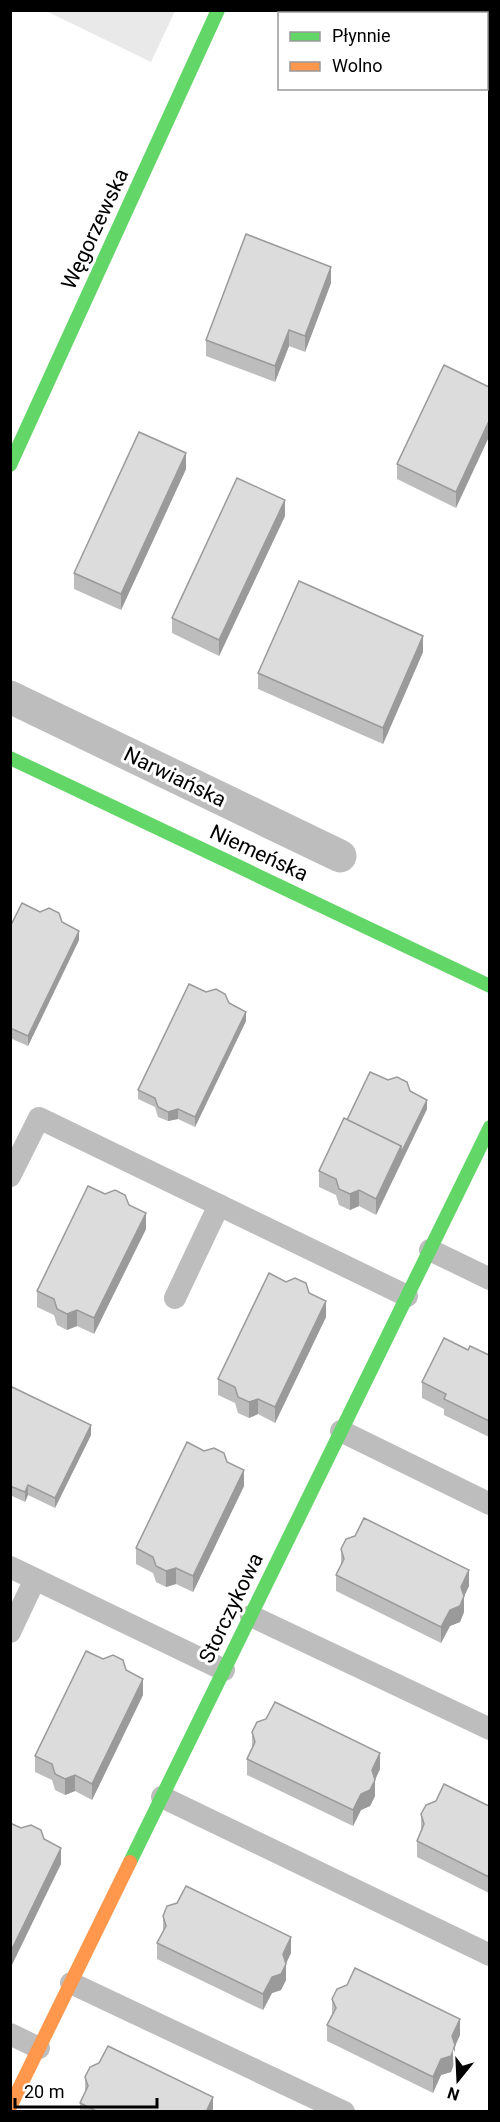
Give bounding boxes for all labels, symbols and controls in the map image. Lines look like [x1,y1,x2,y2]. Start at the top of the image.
legend [278,12,488,90]
text: Płynnie [332,25,391,46]
text: Wolno [332,55,383,76]
street label: Węgorzewska [57,165,133,293]
street label: Narwiańska [120,742,230,812]
street label: Niemeńska [206,820,312,886]
street label: Storczykowa [194,1549,268,1667]
north arrow [428,2050,488,2110]
scale bar [15,2071,158,2109]
text: 20 m [24,2081,64,2102]
text: N [445,2083,462,2105]

